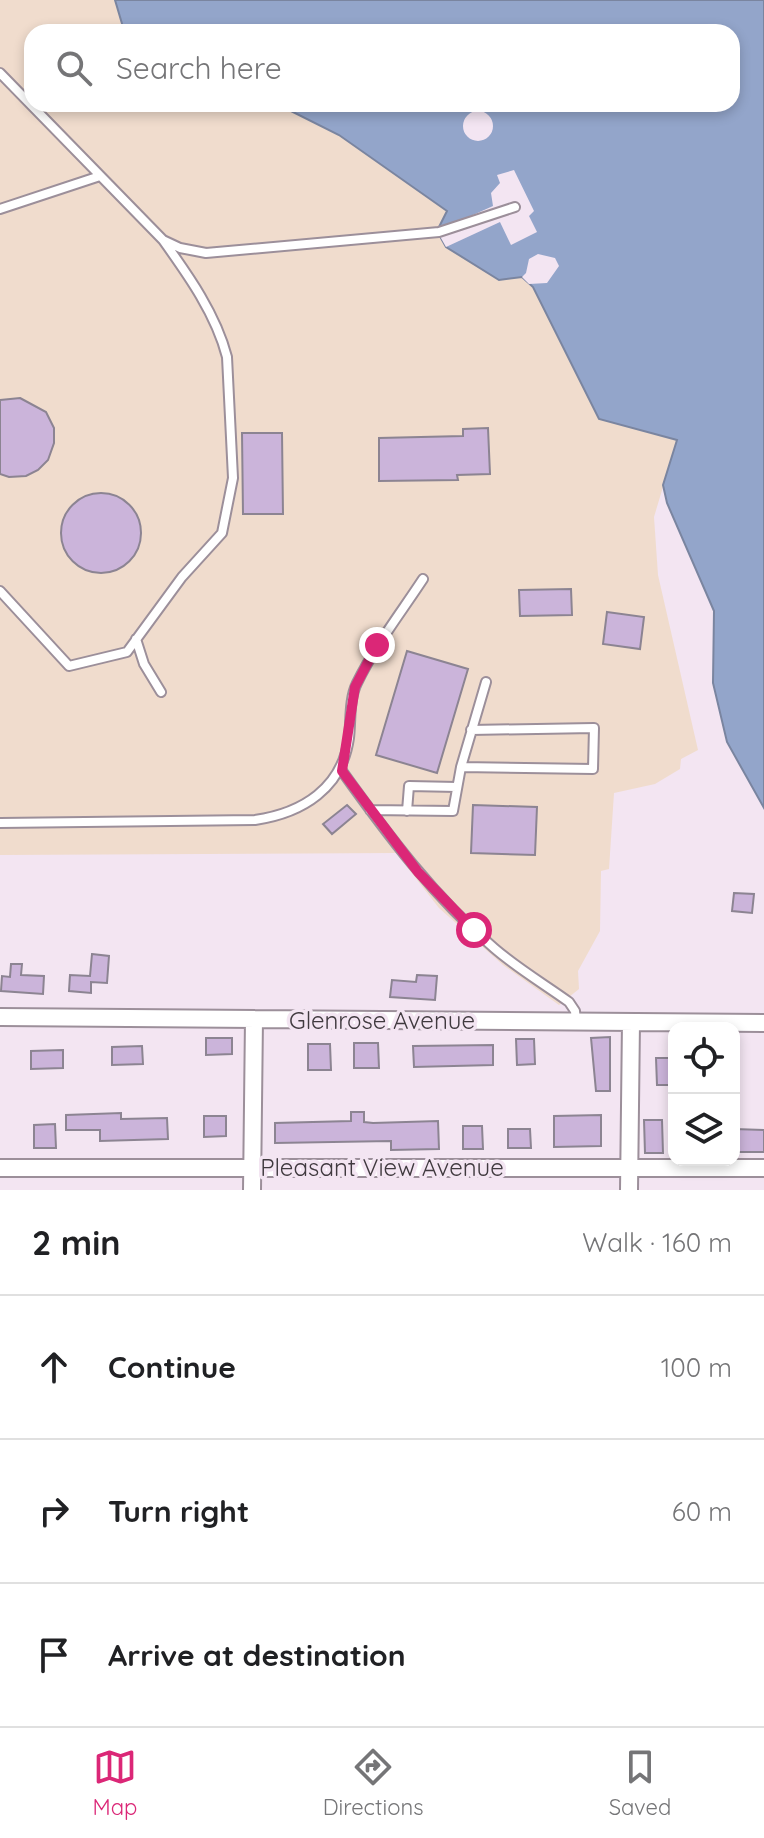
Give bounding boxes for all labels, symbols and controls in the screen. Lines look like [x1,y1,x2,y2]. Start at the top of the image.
search box [24,24,740,112]
icon: search [52,46,96,90]
text: Search here [116,49,282,87]
route end [359,627,395,663]
route start [456,912,492,948]
street label: Glenrose Avenue [289,1005,475,1035]
map controls [668,1022,740,1166]
button: locate [668,1022,740,1094]
button: layers [668,1094,740,1166]
street label: Pleasant View Avenue [260,1152,504,1182]
text: 2 min [32,1221,121,1264]
text: Walk · 160 m [582,1226,732,1259]
icon: ahead [32,1345,76,1389]
text: Continue [108,1348,236,1386]
text: 100 m [661,1351,732,1384]
icon: right [32,1489,76,1533]
text: Turn right [108,1492,249,1530]
text: 60 m [672,1495,732,1528]
icon: arrive [32,1633,76,1677]
text: Arrive at destination [108,1636,406,1674]
tab: Map [93,1745,137,1821]
tab: Directions [323,1745,423,1821]
tab: Saved [609,1745,671,1821]

